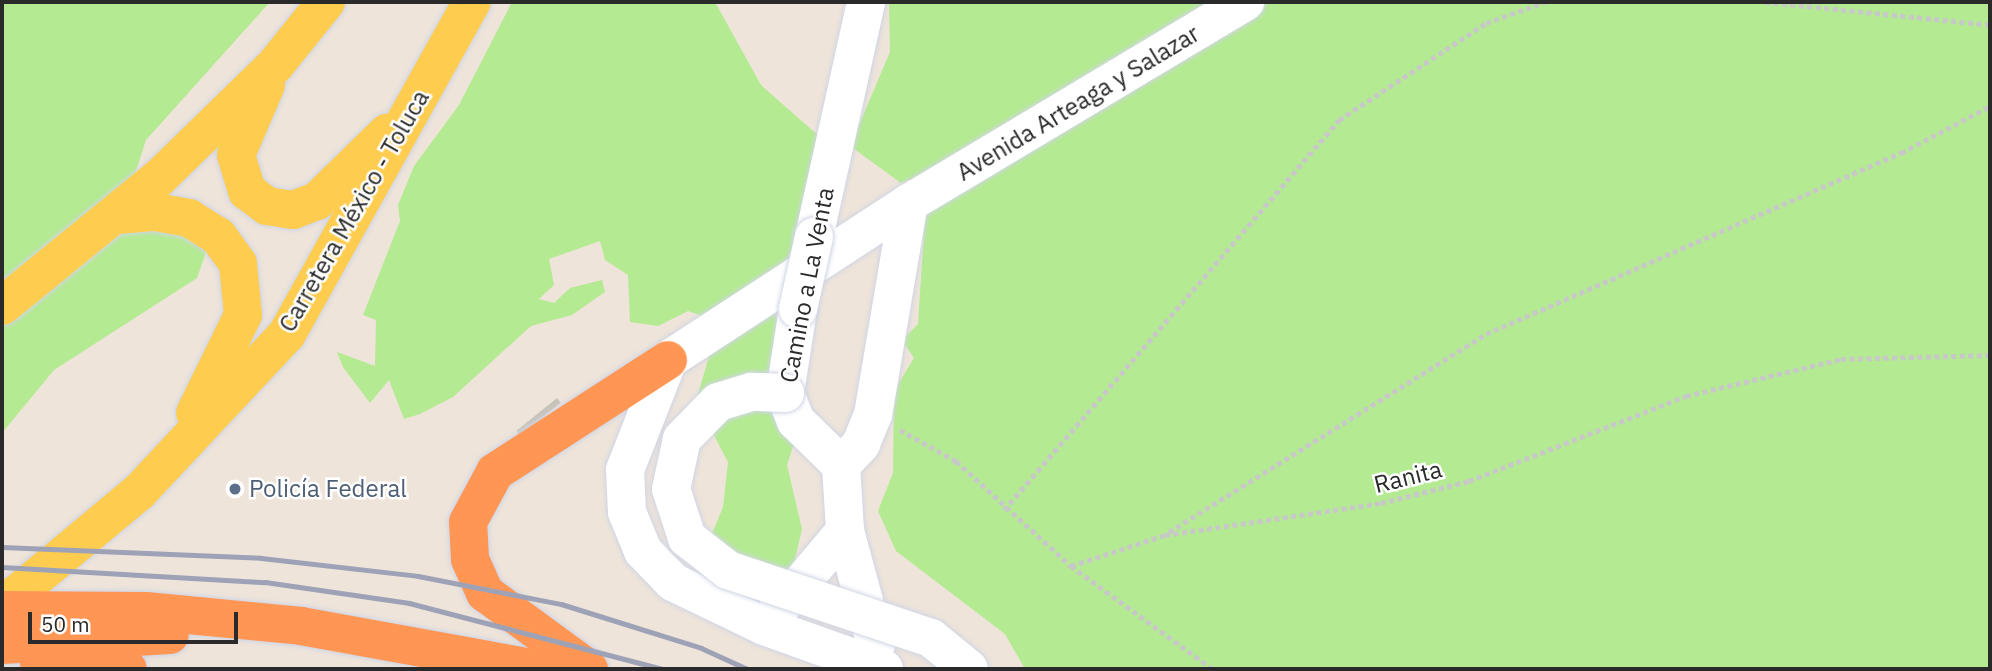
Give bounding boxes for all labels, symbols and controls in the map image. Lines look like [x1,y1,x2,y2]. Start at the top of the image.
street label: Avenida Arteaga y Salazar [951,19,1205,187]
street label: Carretera México - Toluca [273,85,435,337]
street label: Camino a La Venta [774,185,840,385]
street label: Ranita [1371,455,1445,499]
place label: Policía Federal [249,475,407,503]
marker: Policía Federal [227,481,243,497]
scale bar [32,598,242,642]
text: 50 m [41,610,90,638]

